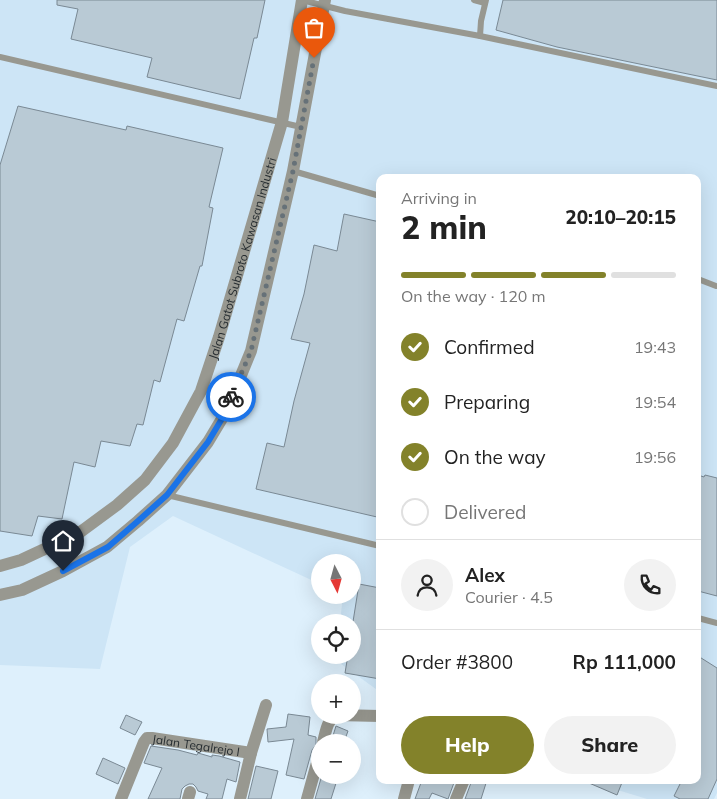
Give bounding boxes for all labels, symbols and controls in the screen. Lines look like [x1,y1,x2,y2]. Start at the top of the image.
pin [293,7,335,58]
icon: bag [300,14,328,42]
street label: Jalan Gatot Subroto Kawasan Industri [205,155,279,361]
text: Arriving in [401,188,477,208]
text: 20:10–20:15 [565,205,676,229]
text: 2 min [401,207,487,247]
text: On the way · 120 m [401,286,546,306]
icon: check [401,333,429,361]
text: Confirmed [444,335,535,359]
text: 19:43 [634,337,676,357]
courier [206,372,256,422]
icon: bike [217,383,245,411]
icon: check [401,388,429,416]
text: Preparing [444,390,530,414]
text: 19:54 [634,392,676,412]
icon: check [401,443,429,471]
text: On the way [444,445,546,469]
text: 19:56 [634,447,676,467]
text: Delivered [444,500,526,524]
pin [42,520,84,571]
icon: home [49,527,77,555]
north arrow [311,554,361,604]
map controls [311,554,361,784]
button: person [401,559,453,611]
button: phone [624,559,676,611]
text: Alex [465,563,505,587]
text: Courier · 4.5 [465,587,553,607]
button: locate [311,614,361,664]
text: Order #3800 [401,650,513,674]
text: Rp 111,000 [573,650,676,674]
button: + [311,674,361,724]
button: Help [401,716,534,774]
button: Share [544,716,676,774]
street label: Jalan Tegalrejo I [151,731,241,759]
button: − [311,734,361,784]

